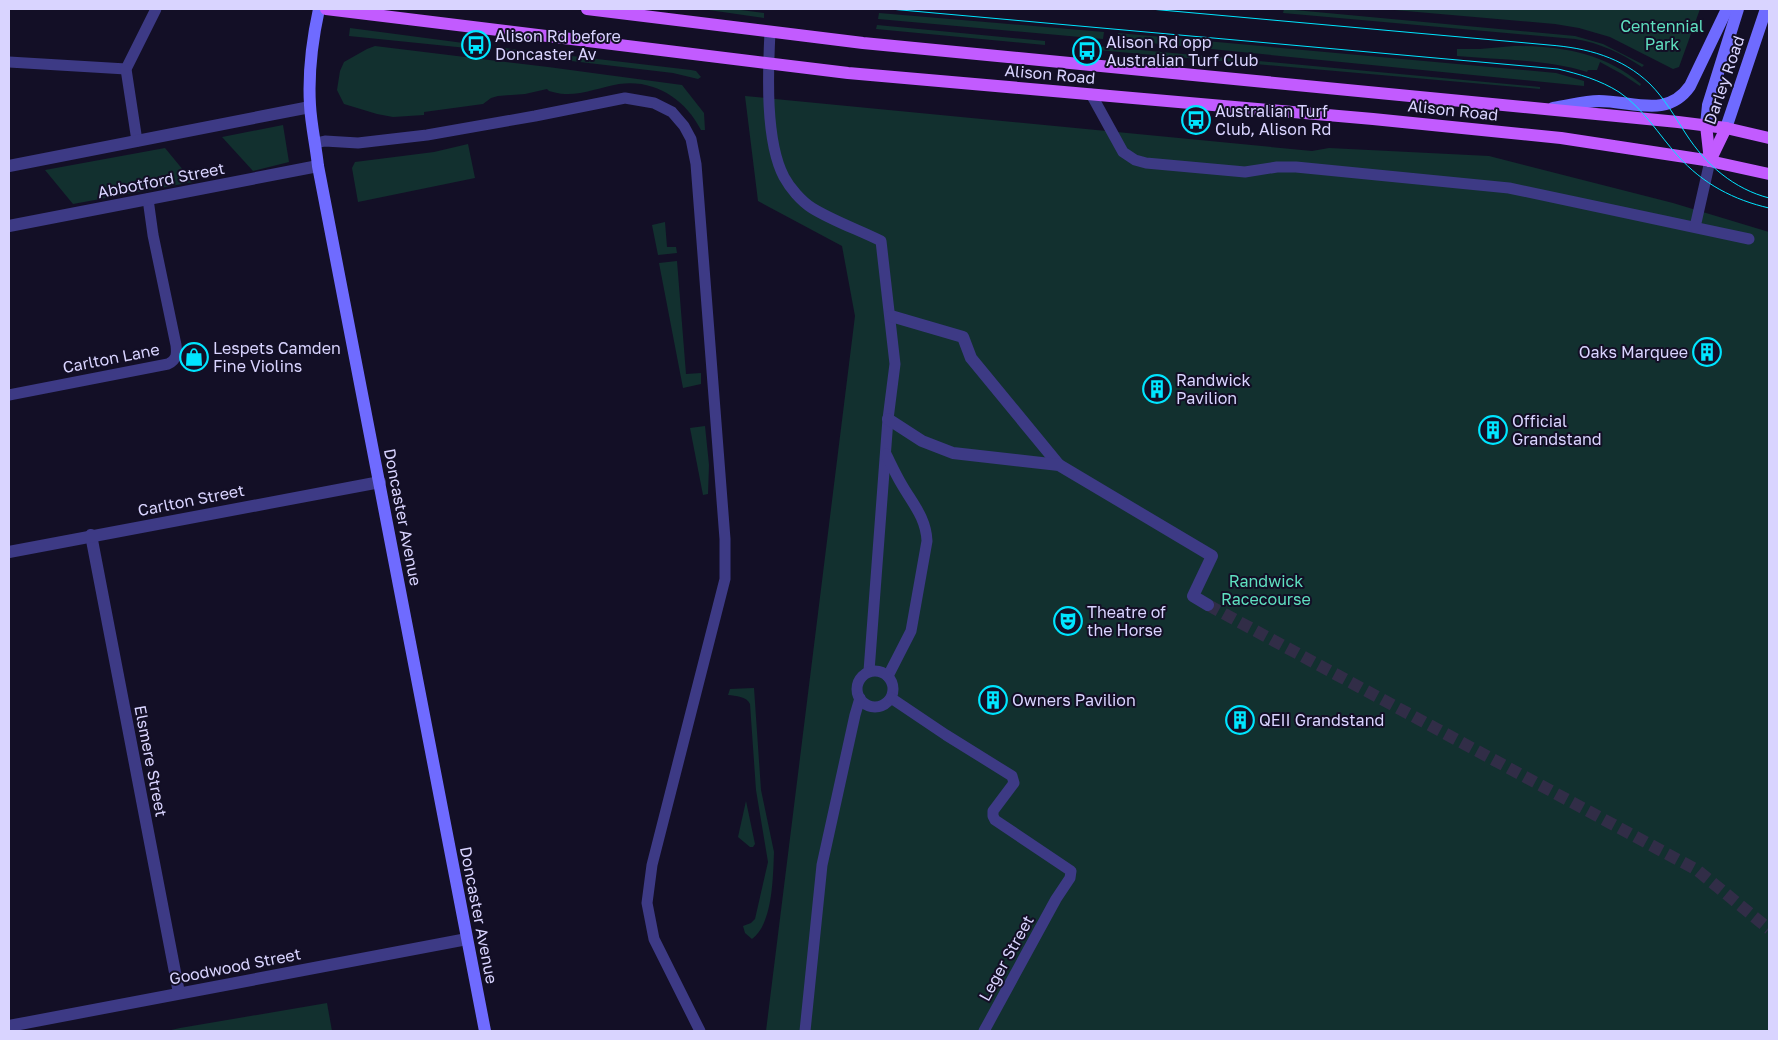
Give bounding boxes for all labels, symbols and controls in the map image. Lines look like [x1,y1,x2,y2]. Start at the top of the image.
park label: Centennial Park [1620,16,1704,54]
place label: Alison Rd before Doncaster Av [495,26,621,64]
bus stop icon: Alison Rd before Doncaster Av [461,30,491,60]
place label: Alison Rd opp Australian Turf Club [1106,32,1259,70]
street label: Darley Road [1699,33,1749,127]
bus stop icon: Alison Rd opp Australian Turf Club [1072,36,1102,66]
street label: Alison Road [1004,60,1096,88]
street label: Alison Road [1407,95,1499,125]
place label: Australian Turf Club, Alison Rd [1215,101,1331,139]
bus stop icon: Australian Turf Club, Alison Rd [1181,105,1211,135]
street label: Abbotford Street [96,158,226,202]
building icon: Oaks Marquee [1692,337,1722,367]
place label: Lespets Camden Fine Violins [213,338,341,376]
street label: Carlton Lane [61,339,161,377]
shop icon: Lespets Camden Fine Violins [179,342,209,372]
place label: Oaks Marquee [1579,342,1688,362]
place label: Randwick Pavilion [1176,370,1250,408]
building icon: Randwick Pavilion [1142,374,1172,404]
place label: Official Grandstand [1512,411,1602,449]
building icon: Official Grandstand [1478,415,1508,445]
street label: Doncaster Avenue [380,447,426,587]
street label: Carlton Street [136,480,246,520]
park label: Randwick Racecourse [1221,571,1311,609]
place label: Theatre of the Horse [1087,602,1166,640]
theatre icon: Theatre of the Horse [1053,606,1083,636]
building icon: Owners Pavilion [978,685,1008,715]
place label: Owners Pavilion [1012,690,1136,710]
street label: Elsmere Street [130,703,172,819]
building icon: QEII Grandstand [1225,705,1255,735]
place label: QEII Grandstand [1259,710,1384,730]
street label: Doncaster Avenue [456,845,502,985]
street label: Leger Street [974,912,1038,1004]
street label: Goodwood Street [168,943,302,989]

